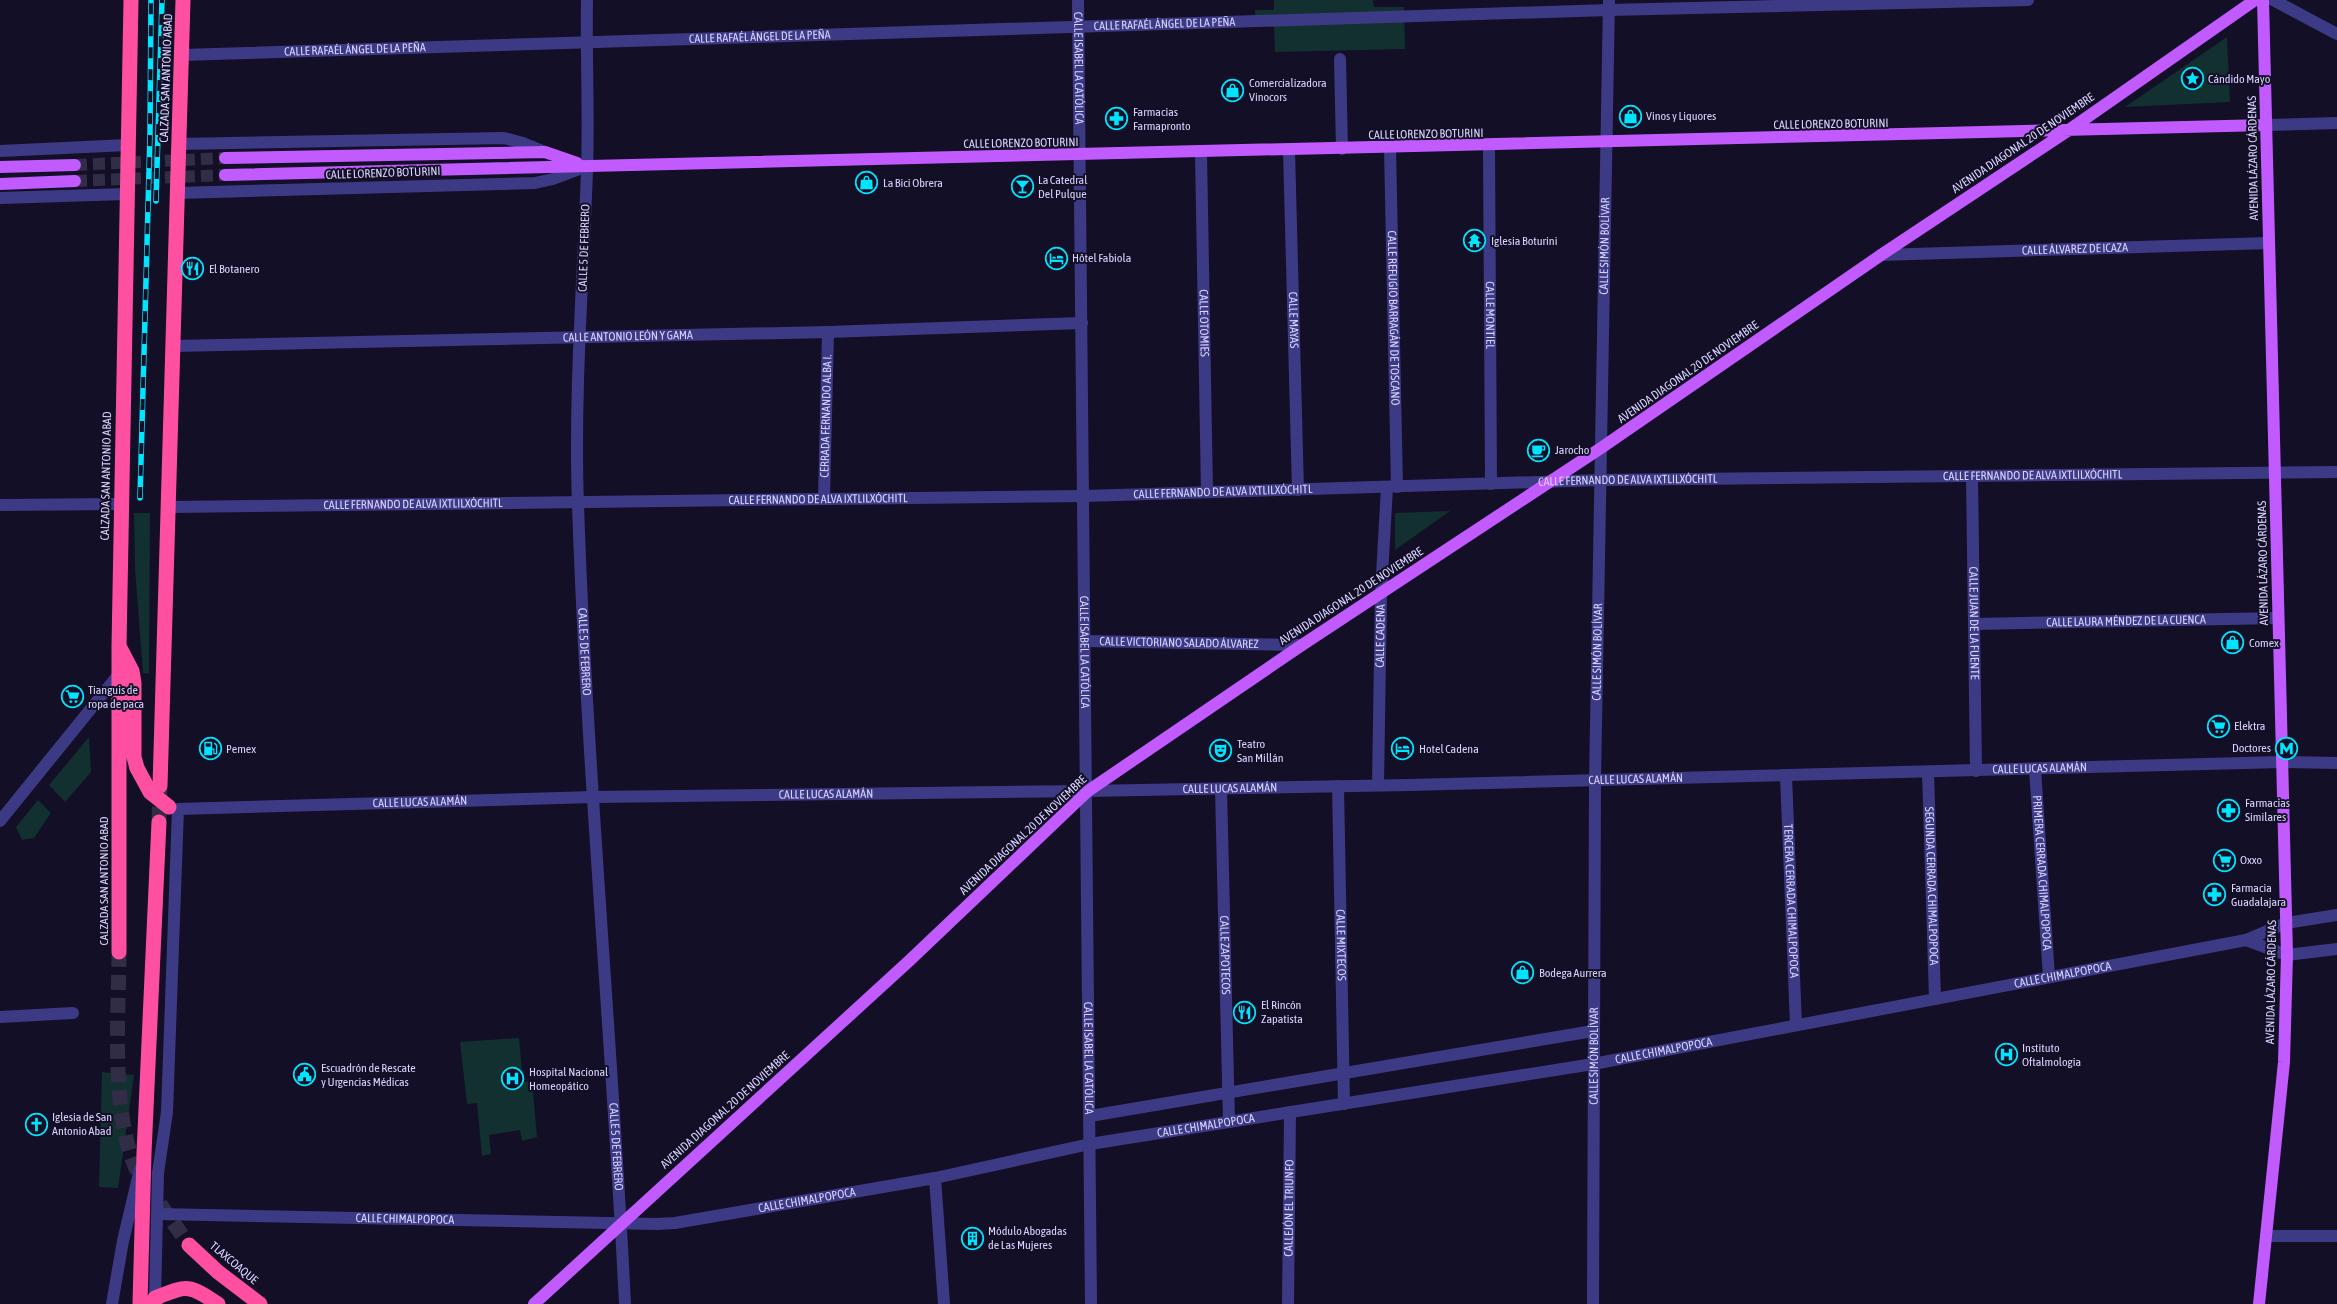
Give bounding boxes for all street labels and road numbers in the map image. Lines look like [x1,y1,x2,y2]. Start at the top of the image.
street label: CALLE ISABEL LA CATÓLICA [1071,12,1086,124]
street label: CALZADA SAN ANTONIO ABAD [157,13,175,143]
street label: CALLE RAFAÉL ÁNGEL DE LA PEÑA [1093,15,1236,33]
street label: CALLE RAFAÉL ÁNGEL DE LA PEÑA [689,28,831,46]
street label: CALLE RAFAÉL ÁNGEL DE LA PEÑA [284,40,426,59]
street label: AVENIDA DIAGONAL 20 DE NOVIEMBRE [1949,90,2097,196]
street label: AVENIDA LÁZARO CÁRDENAS [2245,96,2261,220]
street label: CALLE LORENZO BOTURINI [1773,116,1889,132]
street label: CALLE LORENZO BOTURINI [1368,126,1484,142]
street label: CALLE LORENZO BOTURINI [963,135,1079,151]
street label: CALLE LORENZO BOTURINI [325,164,441,182]
street label: CALLE SIMÓN BOLÍVAR [1597,197,1612,295]
street label: CALLE 5 DE FEBRERO [575,204,593,292]
street label: CALLE REFUGIO BARRAGÁN DE TOSCANO [1385,230,1402,406]
street label: CALLE ÁLVAREZ DE ICAZA [2022,240,2128,258]
street label: CALLE MONTIEL [1483,281,1497,349]
street label: CALLE OTOMIES [1196,289,1212,357]
street label: CALLE MAYAS [1286,292,1301,348]
street label: AVENIDA DIAGONAL 20 DE NOVIEMBRE [1615,318,1761,426]
street label: CALLE ANTONIO LEÓN Y GAMA [563,328,693,345]
street label: CERRADA FERNANDO ALBA I. [817,354,834,478]
street label: CALZADA SAN ANTONIO ABAD [98,411,114,541]
street label: CALLE FERNANDO DE ALVA IXTLILXÓCHITL [1943,467,2123,483]
street label: CALLE FERNANDO DE ALVA IXTLILXÓCHITL [1538,472,1718,489]
street label: CALLE FERNANDO DE ALVA IXTLILXÓCHITL [1133,482,1313,501]
street label: CALLE FERNANDO DE ALVA IXTLILXÓCHITL [728,491,908,507]
street label: CALLE FERNANDO DE ALVA IXTLILXÓCHITL [323,496,503,512]
street label: AVENIDA LÁZARO CÁRDENAS [2255,501,2271,625]
street label: AVENIDA DIAGONAL 20 DE NOVIEMBRE [1277,544,1425,648]
street label: CALLE JUAN DE LA FUENTE [1966,566,1982,680]
street label: CALLE ISABEL LA CATÓLICA [1077,596,1092,708]
street label: CALLE SIMÓN BOLÍVAR [1589,603,1605,701]
street label: CALLE CADENA [1373,604,1388,668]
street label: CALLE 5 DE FEBRERO [575,607,594,696]
street label: CALLE LAURA MÉNDEZ DE LA CUENCA [2046,612,2206,630]
street label: CALLE VICTORIANO SALADO ÁLVAREZ [1099,634,1259,651]
street label: CALLE LUCAS ALAMÁN [1992,760,2087,777]
street label: CALLE LUCAS ALAMÁN [1588,771,1683,787]
street label: AVENIDA DIAGONAL 20 DE NOVIEMBRE [957,772,1089,898]
street label: CALLE LUCAS ALAMÁN [1182,780,1277,796]
street label: CALLE LUCAS ALAMÁN [779,787,873,802]
street label: CALLE LUCAS ALAMÁN [373,794,467,810]
street label: PRIMERA CERRADA CHIMALPOPOCA [2030,795,2054,951]
street label: SEGUNDA CERRADA CHIMALPOPOCA [1922,806,1941,966]
street label: CALZADA SAN ANTONIO ABAD [97,816,111,946]
street label: TERCERA CERRADA CHIMALPOPOCA [1781,824,1801,978]
street label: CALLE MIXTECOS [1333,909,1349,981]
street label: CALLE ZAPOTECOS [1217,915,1233,995]
street label: AVENIDA LÁZARO CÁRDENAS [2263,920,2279,1044]
street label: CALLE CHIMALPOPOCA [2013,959,2112,991]
street label: CALLE ISABEL LA CATÓLICA [1081,1002,1096,1114]
street label: CALLE SIMÓN BOLÍVAR [1587,1007,1601,1105]
street label: CALLE CHIMALPOPOCA [1614,1034,1714,1067]
street label: AVENIDA DIAGONAL 20 DE NOVIEMBRE [658,1048,792,1172]
street label: CALLE 5 DE FEBRERO [606,1102,626,1191]
street label: CALLE CHIMALPOPOCA [1156,1111,1256,1140]
street label: CALLEJÓN EL TRIUNFO [1281,1159,1297,1257]
street label: CALLE CHIMALPOPOCA [757,1185,857,1215]
street label: CALLE CHIMALPOPOCA [356,1211,454,1227]
street label: TLAXCOAQUE [207,1239,261,1287]

